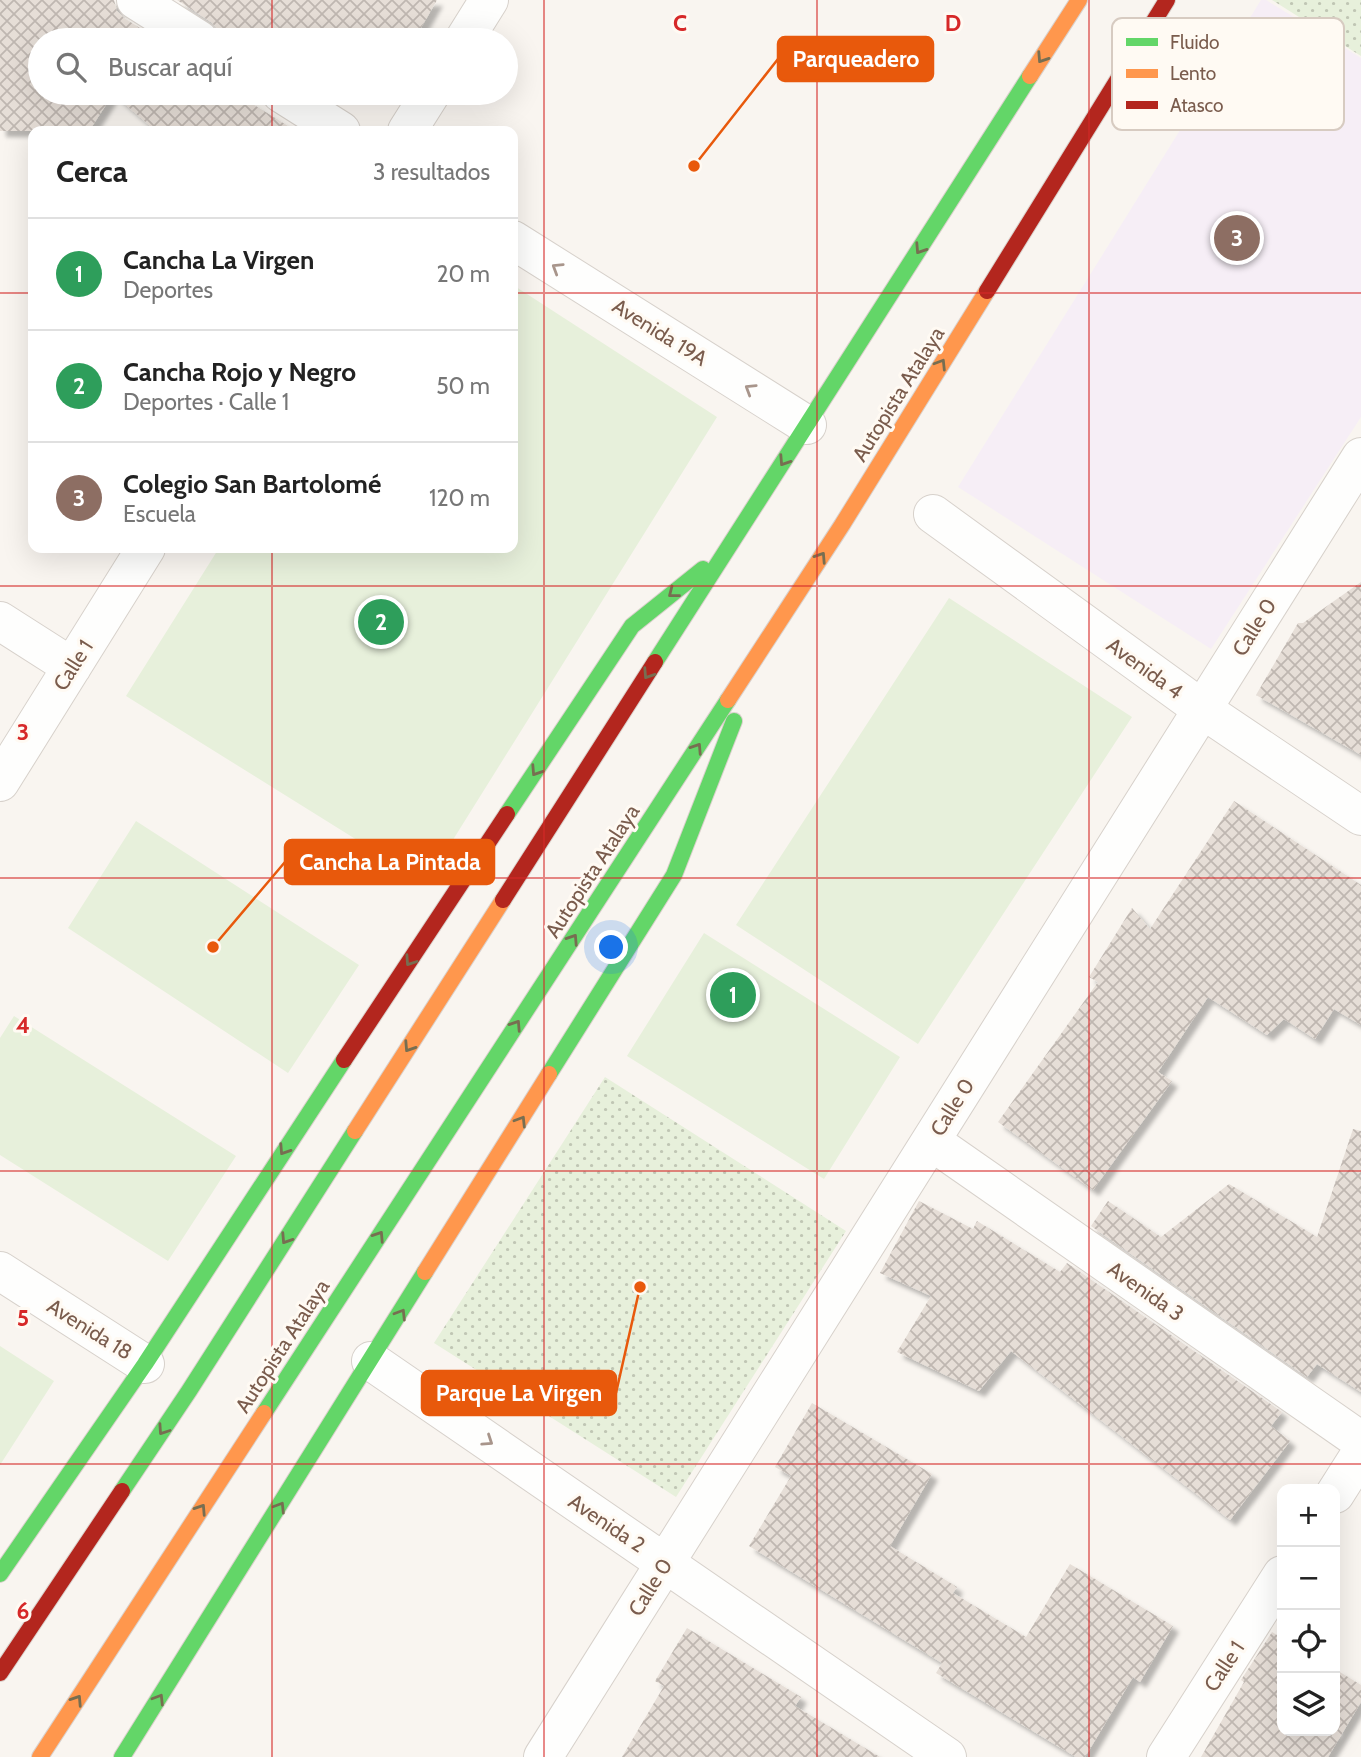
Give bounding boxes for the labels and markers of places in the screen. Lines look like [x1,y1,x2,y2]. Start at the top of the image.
callout: Parqueadero [778,37,933,81]
pin: 3 [1214,212,1260,264]
pin: 2 [358,596,404,648]
callout: Cancha La Pintada [285,840,494,884]
pin: 1 [710,969,756,1021]
callout: Parque La Virgen [422,1371,616,1415]

